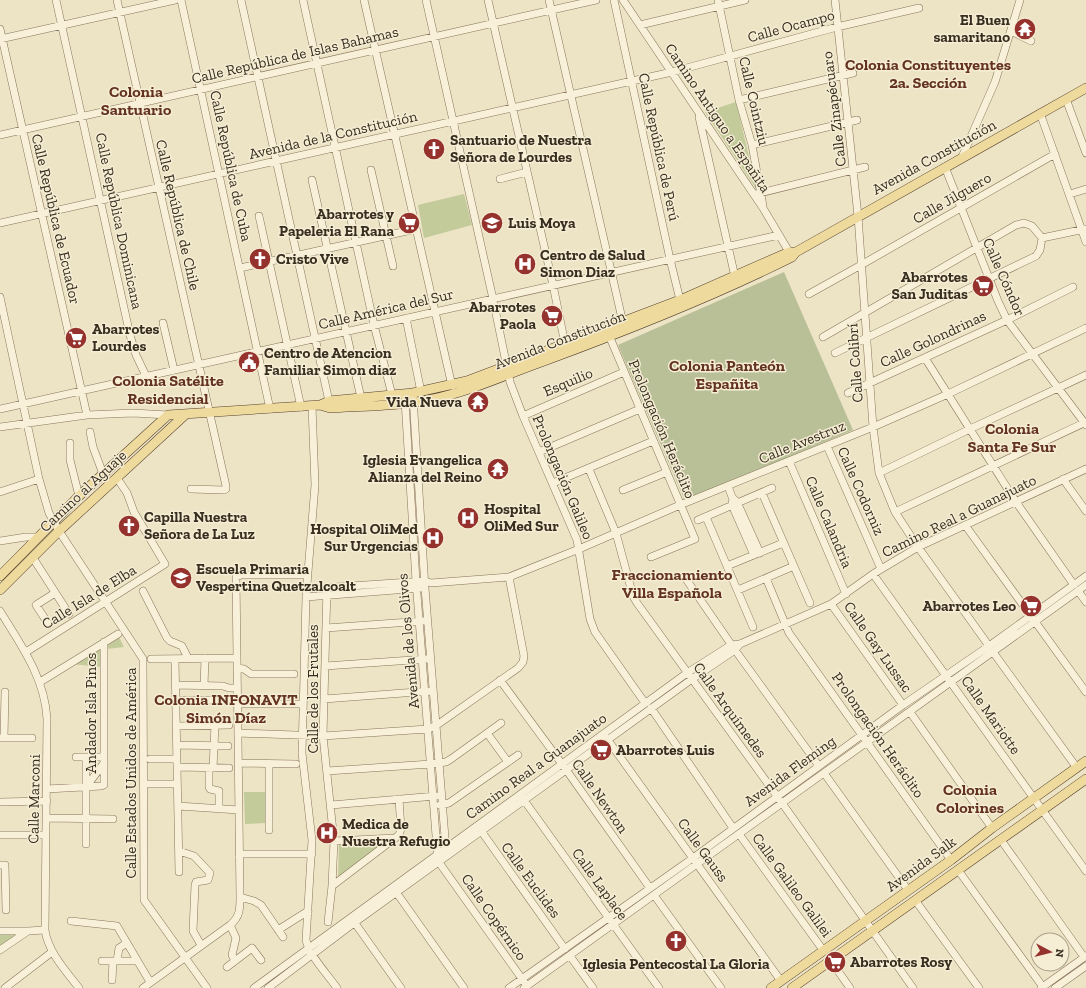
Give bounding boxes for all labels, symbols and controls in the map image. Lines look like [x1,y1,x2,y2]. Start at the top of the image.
street label: Calle Ocampo [746,6,837,46]
place label: El Buen samaritano [933,11,1010,46]
temple icon: El Buen samaritano [1012,16,1038,42]
street label: Calle República de Islas Bahamas [190,22,400,88]
street label: Camino Antiguo a Españita [661,40,775,196]
street label: Calle Zinapécuaro [818,50,850,168]
street label: Calle Cointziu [735,55,773,148]
district label: Colonia Constituyentes 2a. Sección [845,55,1011,92]
street label: Calle República de Perú [635,71,684,223]
district label: Colonia Santuario [101,82,172,119]
street label: Calle República de Cuba [206,89,256,243]
street label: Avenida de la Constitución [247,107,419,163]
street label: Avenida Constitución [869,115,999,199]
street label: Calle República Dominicana [91,131,147,311]
place label: Santuario de Nuestra Señora de Lourdes [450,131,592,166]
street label: Calle República de Ecuador [28,132,84,306]
church icon: Santuario de Nuestra Señora de Lourdes [421,136,447,162]
street label: Calle República de Chile [152,138,204,292]
street label: Calle Jilguero [910,168,995,228]
place label: Abarrotes y Papeleria El Rana [279,205,394,240]
supermarket icon: Abarrotes y Papeleria El Rana [396,210,422,236]
school or university icon: Luis Moya [479,210,505,236]
place label: Luis Moya [508,214,576,232]
street label: Calle Cóndor [979,235,1029,319]
church icon: Cristo Vive [247,246,273,272]
place label: Centro de Salud Simon Diaz [540,246,646,281]
place label: Cristo Vive [276,250,349,268]
hospital icon: Centro de Salud Simon Diaz [512,251,538,277]
place label: Abarrotes San Juditas [891,268,968,303]
supermarket icon: Abarrotes San Juditas [970,273,996,299]
street label: Calle América del Sur [317,285,455,333]
place label: Abarrotes Paola [469,298,536,333]
supermarket icon: Abarrotes Paola [539,303,565,329]
street label: Avenida Constitución [492,307,628,373]
street label: Calle Golondrinas [877,307,989,371]
place label: Abarrotes Lourdes [92,320,159,355]
street label: Calle Colibrí [843,323,867,403]
supermarket icon: Abarrotes Lourdes [63,325,89,351]
place label: Centro de Atencion Familiar Simon diaz [264,344,396,379]
public building icon: Centro de Atencion Familiar Simon diaz [236,349,262,375]
district label: Colonia Panteón Españita [669,356,785,393]
street label: Prolongación Heráclito [625,357,700,501]
street label: Esquilio [541,363,596,400]
district label: Colonia Satélite Residencial [112,371,224,408]
temple icon: Vida Nueva [465,389,491,415]
place label: Vida Nueva [386,393,462,411]
street label: Prolongación Galileo [529,412,598,542]
street label: Calle Avestruz [756,416,848,468]
district label: Colonia Santa Fe Sur [968,419,1056,456]
street label: Calle Codorniz [834,444,889,538]
street label: Camino al Aguaje [36,446,130,536]
place label: Iglesia Evangelica Alianza del Reino [363,451,482,486]
temple icon: Iglesia Evangelica Alianza del Reino [485,456,511,482]
street label: Camino Real a Guanajuato [879,471,1040,561]
street label: Calle Calandria [802,473,856,571]
place label: Hospital OliMed Sur [484,500,559,535]
hospital icon: Hospital OliMed Sur [455,505,481,531]
place label: Capilla Nuestra Señora de La Luz [144,508,255,543]
church icon: Capilla Nuestra Señora de La Luz [116,513,142,539]
place label: Hospital OliMed Sur Urgencias [310,520,418,555]
hospital icon: Hospital OliMed Sur Urgencias [420,525,446,551]
place label: Escuela Primaria Vespertina Quetzalcoalt [196,560,357,595]
street label: Calle Isla de Elba [38,561,140,633]
school or university icon: Escuela Primaria Vespertina Quetzalcoalt [168,565,194,591]
district label: Fraccionamiento Villa Española [612,565,733,602]
street label: Avenida de los Olivos [393,573,423,709]
supermarket icon: Abarrotes Leo [1018,593,1044,619]
place label: Abarrotes Leo [922,597,1016,615]
street label: Calle Gay Lussac [840,598,916,696]
street label: Calle de los Frutales [304,624,322,754]
street label: Andador Isla Pinos [82,653,100,773]
street label: Calle Arquímedes [689,659,771,761]
street label: Calle Estados Unidos de América [122,667,140,879]
street label: Prolongación Heráclito [828,669,928,801]
street label: Calle Mariotte [957,672,1025,758]
district label: Colonia INFONAVIT Simón Díaz [154,690,298,727]
street label: Camino Real a Guanajuato [462,709,610,823]
street label: Avenida Fleming [741,732,839,810]
supermarket icon: Abarrotes Luis [588,737,614,763]
place label: Abarrotes Luis [616,741,715,759]
street label: Calle Marconi [24,754,44,844]
street label: Calle Newton [568,755,632,837]
district label: Colonia Colorines [936,780,1004,817]
place label: Medica de Nuestra Refugio [342,815,451,850]
street label: Calle Gauss [674,815,732,885]
hospital icon: Medica de Nuestra Refugio [314,820,340,846]
street label: Calle Galileo Galilei [748,829,836,941]
street label: Avenida Salk [882,832,960,895]
street label: Calle Euclides [497,838,565,922]
street label: Calle Laplace [568,845,632,923]
street label: Calle Copérnico [457,870,531,964]
church icon: Iglesia Pentecostal La Gloria [663,928,689,954]
north arrow [1030,932,1070,972]
text: N [1052,948,1066,959]
supermarket icon: Abarrotes Rosy [822,949,848,975]
place label: Abarrotes Rosy [850,953,952,971]
place label: Iglesia Pentecostal La Gloria [582,955,770,973]

